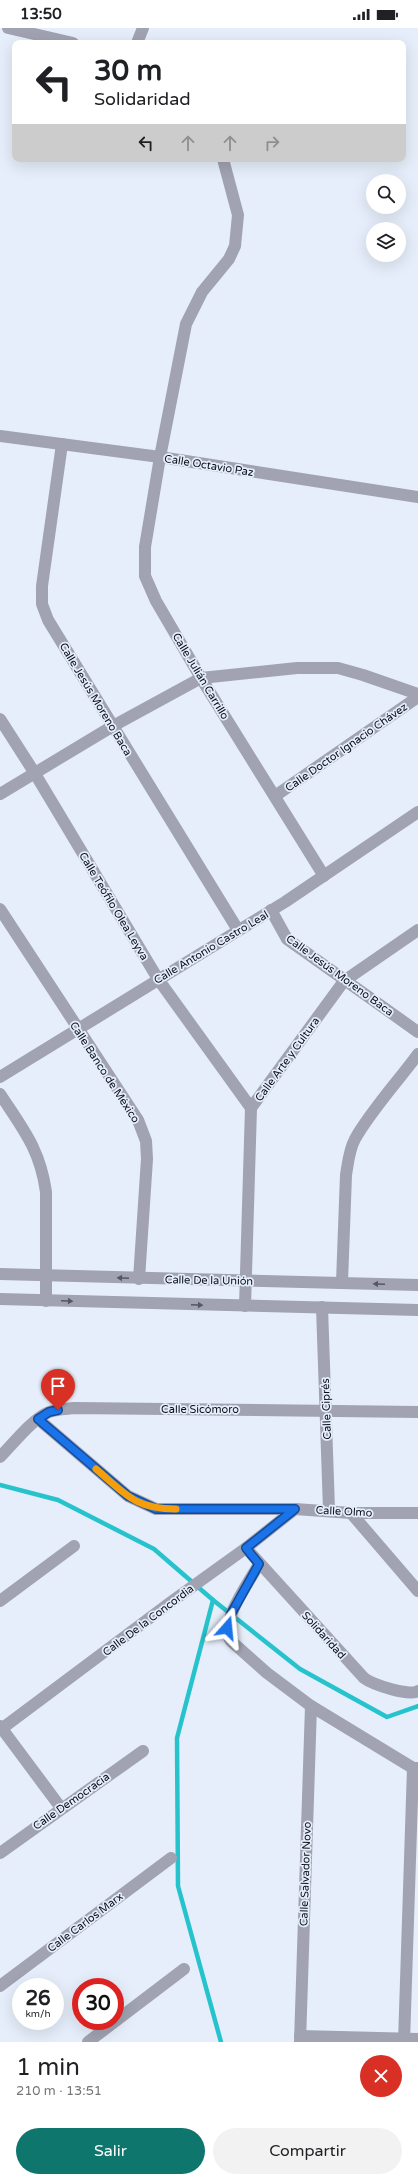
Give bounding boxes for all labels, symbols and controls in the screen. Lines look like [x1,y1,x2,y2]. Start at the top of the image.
text: 13:50 [20,5,62,23]
text: 30 m [94,54,162,88]
icon: left [28,56,80,108]
text: Solidaridad [94,88,191,110]
icon: left [135,132,157,154]
icon: ahead [177,132,199,154]
icon: ahead [219,132,241,154]
icon: right [261,132,283,154]
map controls [366,174,406,262]
button: search [366,174,406,214]
button: layers [366,222,406,262]
street label: Calle Octavio Paz [163,452,255,479]
street label: Calle Julián Carrillo [170,631,232,722]
street label: Calle Jesús Moreno Baca [57,640,134,758]
street label: Calle Doctor Ignacio Chávez [283,700,410,795]
street label: Calle Teófilo Olea Leyva [76,850,151,963]
street label: Calle Antonio Castro Leal [152,908,271,987]
street label: Calle Jesús Moreno Baca [284,932,396,1019]
street label: Calle Arte y Cultura [252,1015,322,1104]
street label: Calle Banco de México [67,1019,142,1126]
street label: Calle De la Unión [165,1273,253,1288]
one-way arrow [116,1275,129,1281]
one-way arrow [373,1280,385,1287]
one-way arrow [61,1298,74,1304]
one-way arrow [191,1302,204,1308]
pin [41,1369,75,1410]
icon: arrive [47,1375,69,1397]
street label: Calle Ciprés [319,1378,334,1440]
street label: Calle Sicómoro [161,1403,239,1416]
street label: Calle Olmo [315,1504,373,1519]
street label: Calle De la Concordia [100,1582,196,1659]
position arrow [206,1607,248,1649]
street label: Solidaridad [299,1609,348,1662]
street label: Calle Democracia [30,1770,112,1833]
street label: Calle Salvador Novo [297,1821,314,1926]
street label: Calle Carlos Marx [45,1890,126,1955]
speed limit sign: 30 [72,1978,124,2030]
text: 26 [25,1987,51,2011]
text: km/h [25,2008,51,2020]
text: 1 min [16,2053,80,2082]
button: close [360,2055,402,2097]
text: 210 m · 13:51 [16,2083,102,2099]
button: Salir [16,2128,205,2174]
button: Compartir [213,2128,402,2174]

